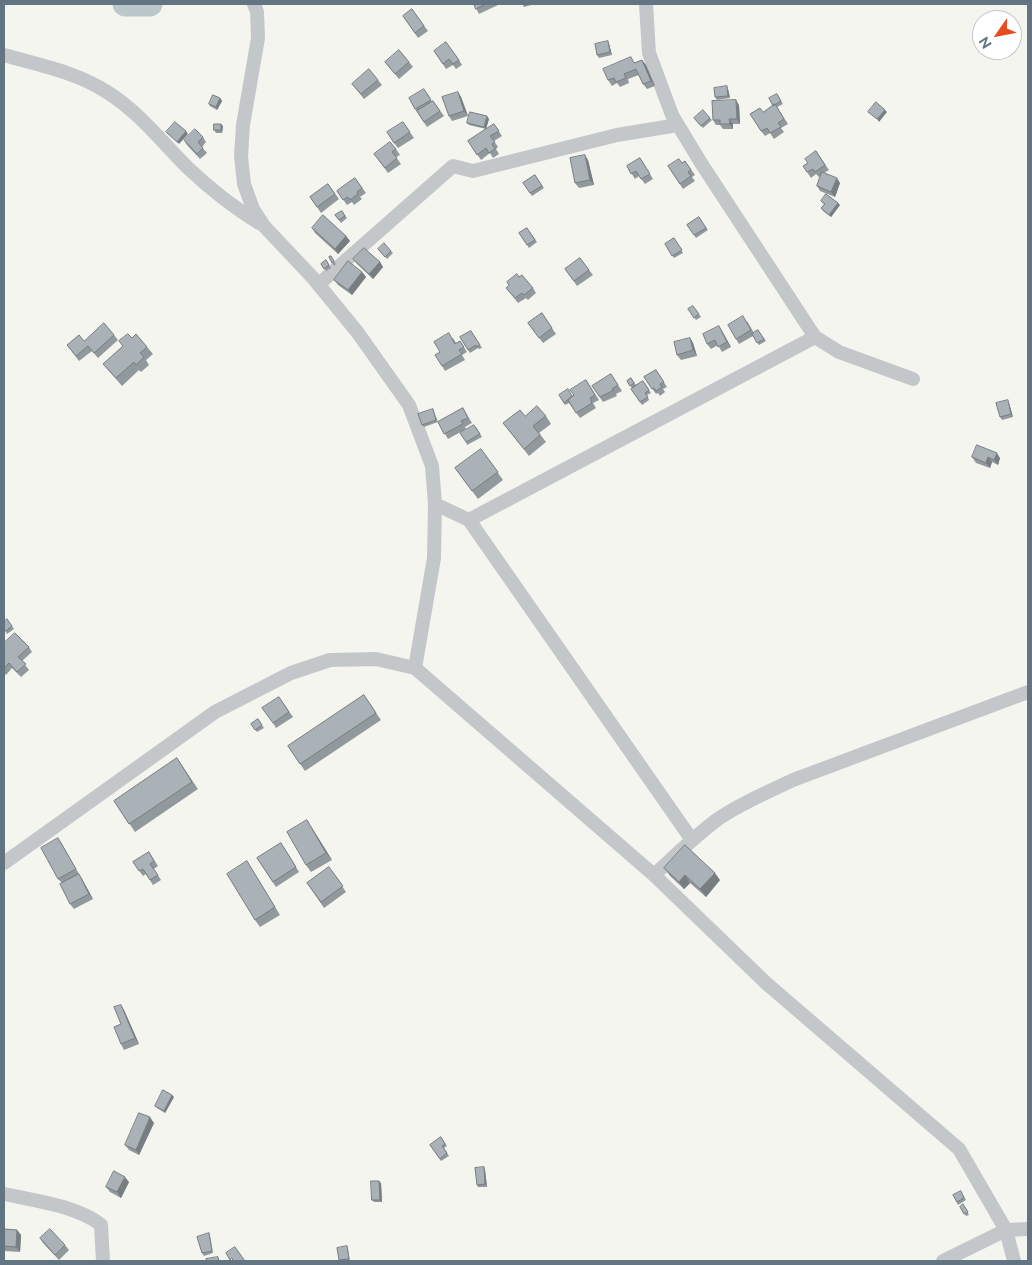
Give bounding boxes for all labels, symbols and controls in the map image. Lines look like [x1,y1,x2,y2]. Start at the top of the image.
north arrow [972,10,1022,60]
text: N [976,34,995,51]

